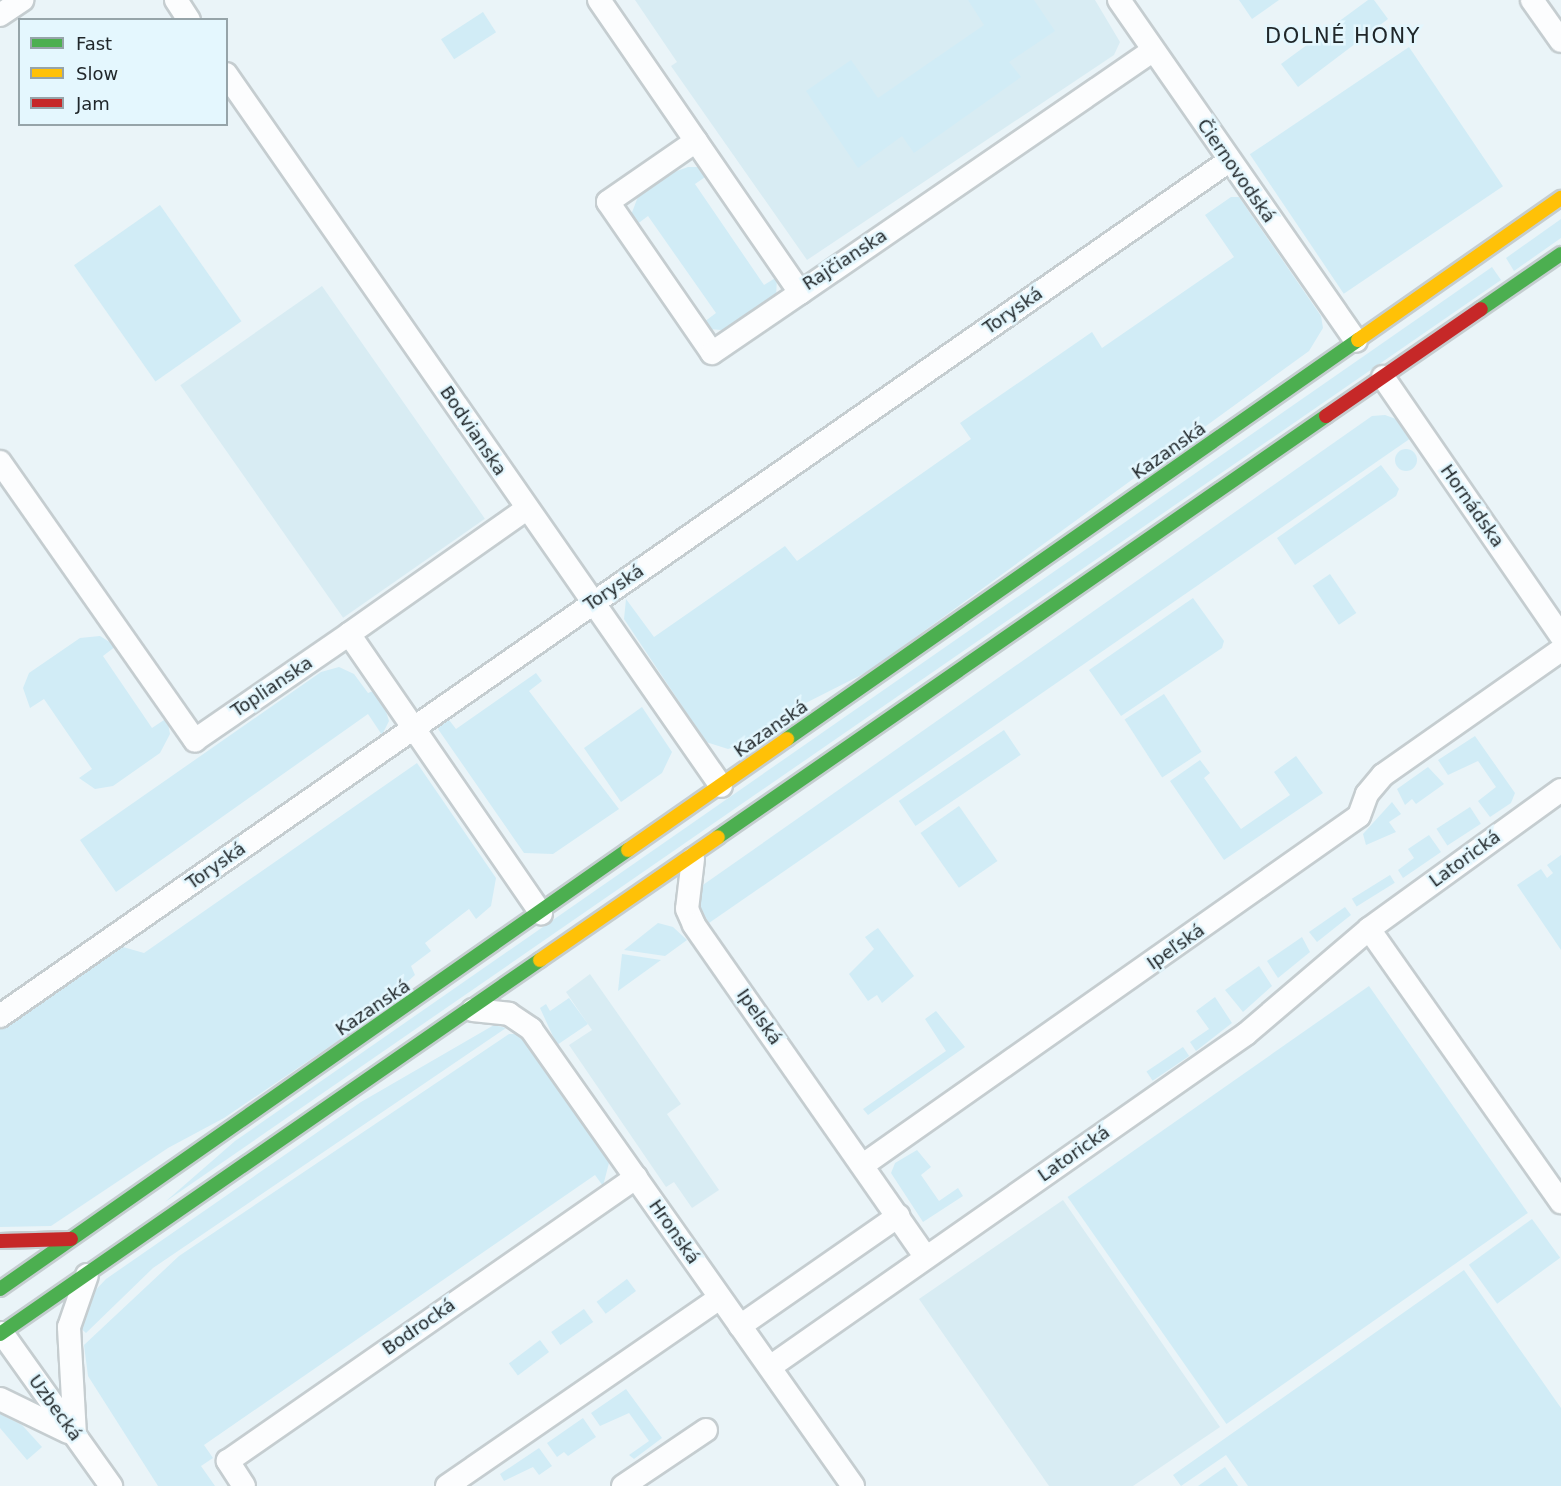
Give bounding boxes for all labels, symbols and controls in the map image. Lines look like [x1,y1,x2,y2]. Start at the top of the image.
legend [18,18,228,126]
district label: DOLNÉ HONY [1265,23,1421,49]
text: Fast [76,33,112,54]
text: Slow [76,63,118,84]
text: Jam [76,93,110,114]
street label: Čiernovodská [1192,115,1280,227]
street label: Rajčianska [799,225,891,295]
street label: Toryská [979,283,1047,339]
street label: Bodvianska [435,382,511,480]
street label: Kazanská [1128,418,1210,484]
street label: Hornádska [1436,460,1508,552]
street label: Toryská [580,560,648,616]
street label: Toplianska [227,652,317,722]
street label: Kazanská [730,696,812,762]
street label: Latorická [1425,826,1505,892]
street label: Toryská [182,838,250,894]
street label: Ipeľská [1143,919,1209,975]
street label: Kazanská [332,975,414,1041]
street label: Ipelská [732,985,786,1049]
street label: Latorická [1034,1121,1114,1187]
street label: Hronská [644,1196,704,1268]
street label: Bodrocká [378,1294,460,1360]
street label: Uzbecká [24,1371,86,1445]

